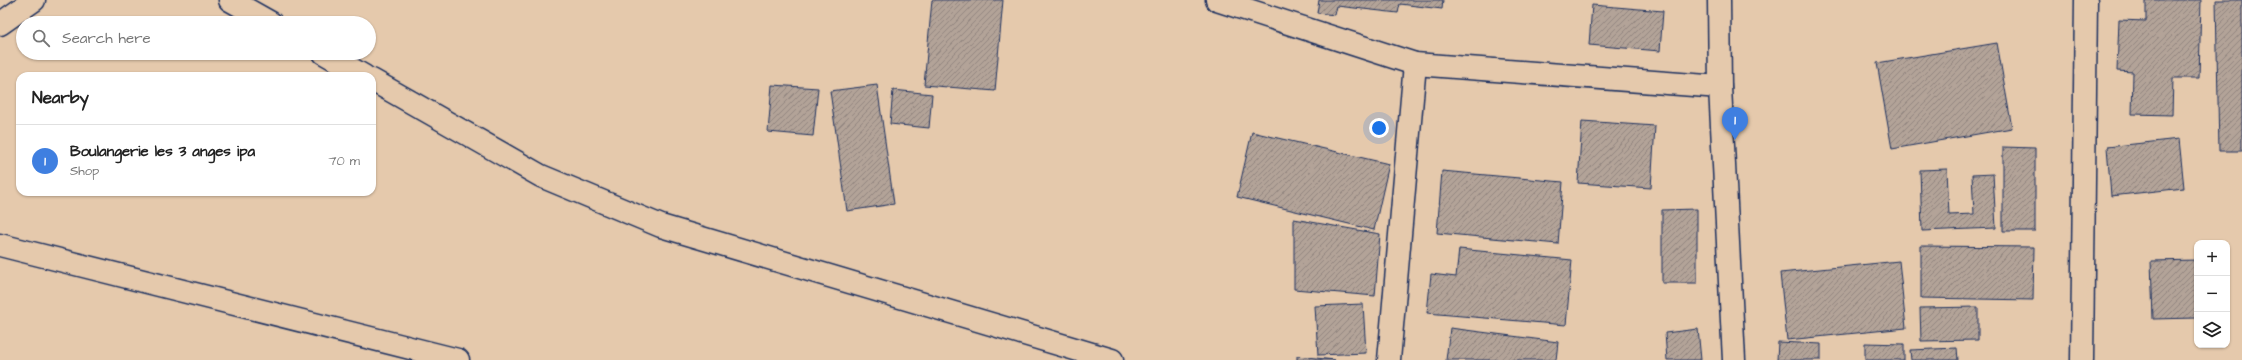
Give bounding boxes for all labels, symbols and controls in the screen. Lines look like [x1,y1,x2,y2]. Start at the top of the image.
search box [16,16,376,60]
icon: search [30,27,52,49]
text: Search here [62,28,151,49]
text: Nearby [32,86,89,110]
pin: 1 [1722,107,1748,140]
your location [1369,118,1389,138]
text: Boulangerie les 3 anges ipa [70,141,255,162]
text: 1 [44,152,46,170]
text: 70 m [328,152,360,170]
text: Shop [70,162,99,180]
map controls [2194,240,2230,348]
button: + [2194,240,2230,276]
button: − [2194,276,2230,312]
button: layers [2194,312,2230,348]

